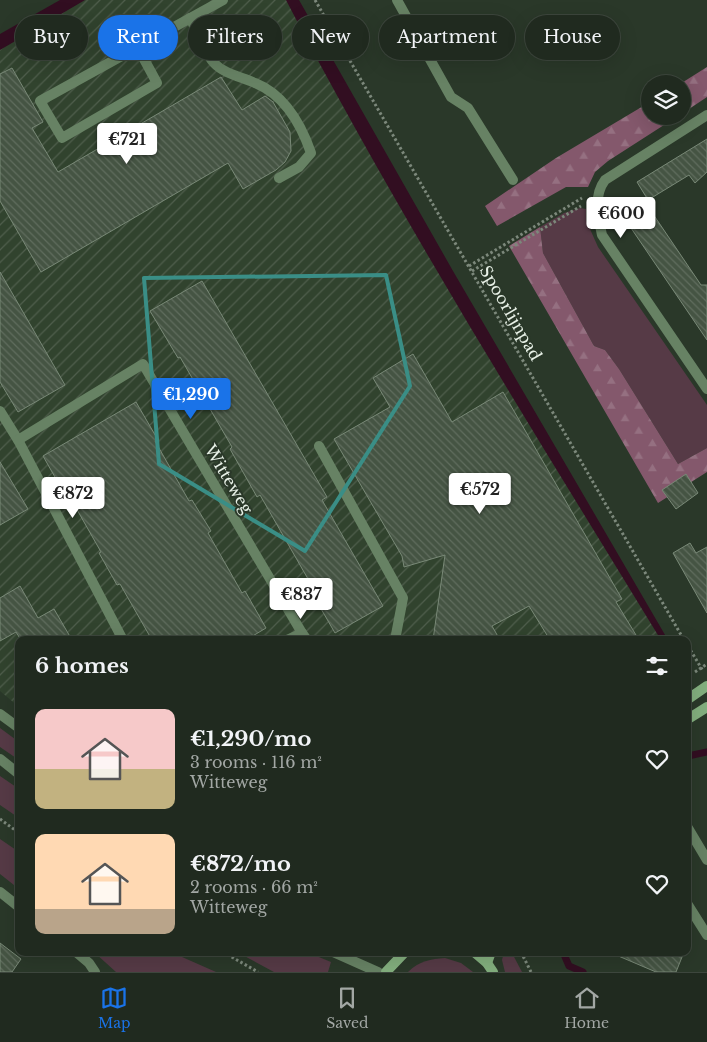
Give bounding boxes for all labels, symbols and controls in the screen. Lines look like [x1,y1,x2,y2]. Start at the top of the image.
chip: Buy [15,15,88,60]
chip: Rent [98,15,178,60]
chip: Filters [188,15,282,60]
chip: New [292,15,369,60]
chip: Apartment [379,15,515,60]
chip: House [525,15,620,60]
map controls [641,75,691,125]
button: layers [641,75,691,125]
pin: €721 [97,122,157,165]
text: €721 [108,129,146,149]
pin: €600 [591,196,651,239]
text: €600 [597,203,645,223]
street label: Spoorlijnpad [476,262,546,364]
pin: €1,290 [150,378,232,420]
text: €1,290 [163,384,219,404]
street label: Witteweg [200,440,258,518]
pin: €572 [450,472,510,515]
pin: €872 [43,476,103,519]
text: €572 [460,479,500,499]
text: €872 [52,483,94,503]
pin: €837 [271,578,331,620]
text: €837 [281,584,321,604]
icon: filters [643,652,671,680]
text: 6 homes [35,653,129,679]
text: €1,290/mo [190,726,311,752]
icon: home [75,729,135,789]
icon: heart [643,745,671,773]
text: 3 rooms · 116 m² [190,752,322,772]
text: Witteweg [190,772,267,792]
text: €872/mo [190,851,291,877]
icon: home [75,854,135,914]
icon: heart [643,870,671,898]
text: 2 rooms · 66 m² [190,877,318,897]
text: Witteweg [190,897,267,917]
tab: Map [98,984,130,1032]
tab: Saved [326,984,368,1032]
tab: Home [564,984,609,1032]

